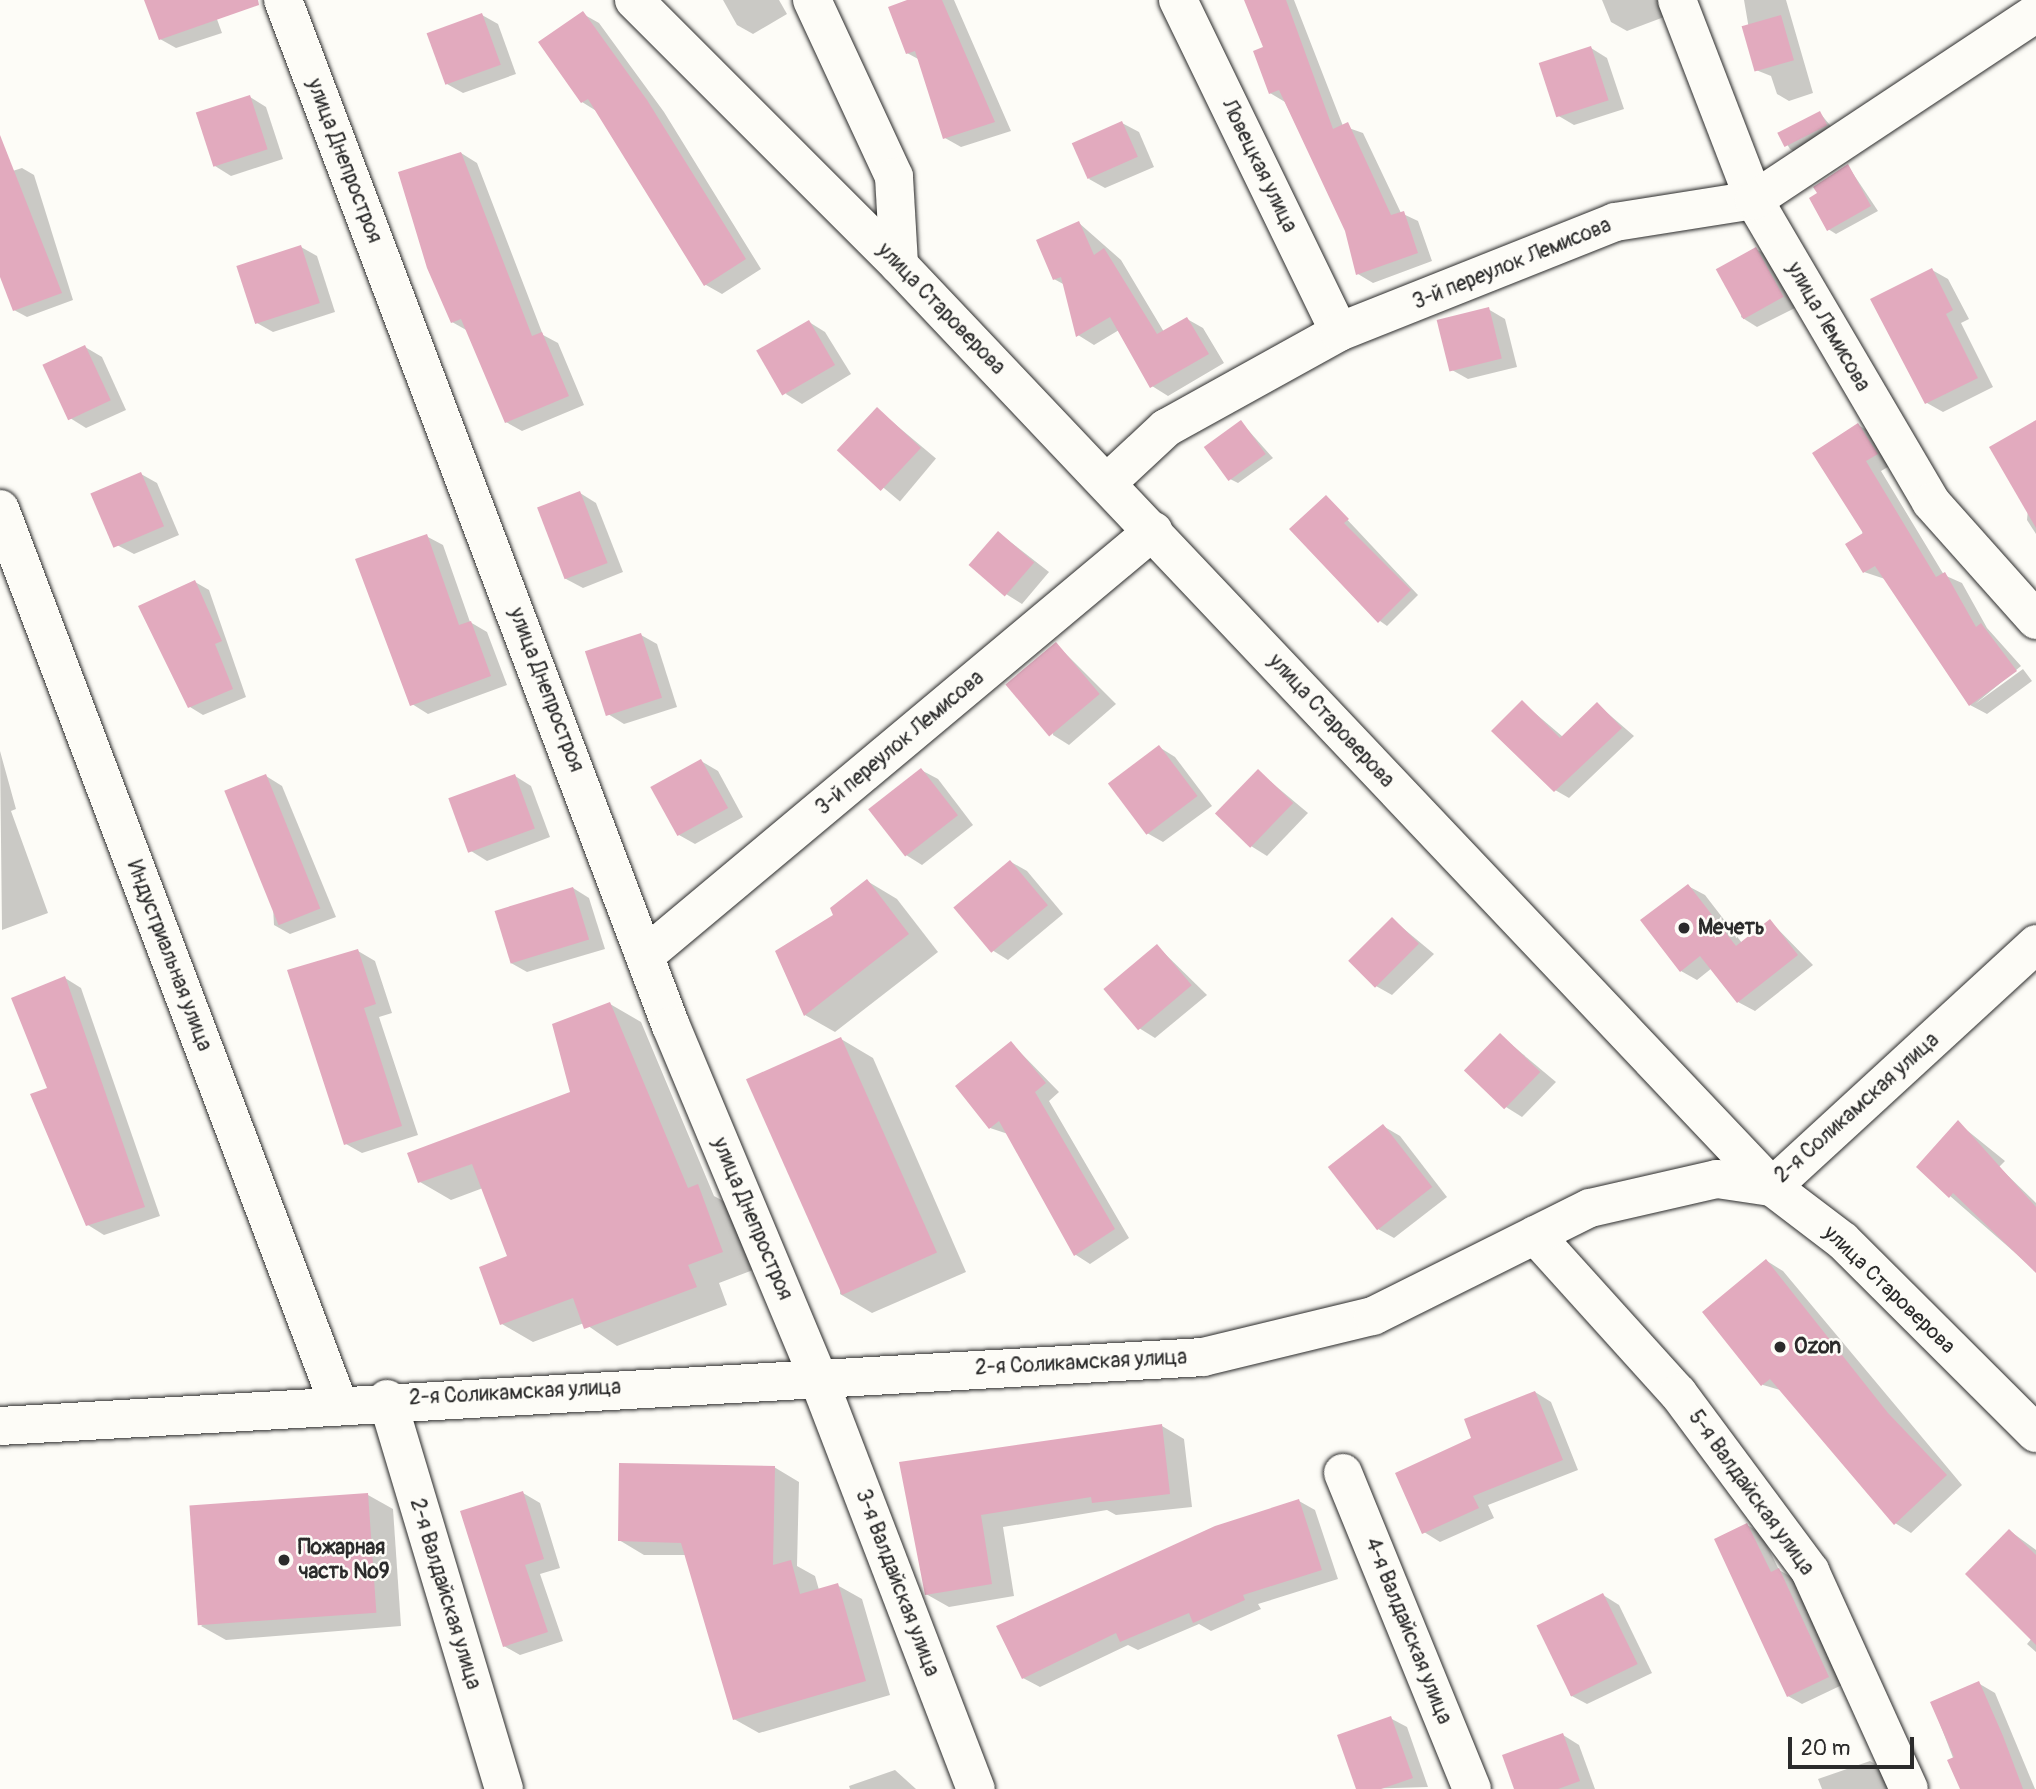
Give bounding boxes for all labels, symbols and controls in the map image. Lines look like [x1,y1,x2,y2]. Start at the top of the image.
street label: улица Днепростроя [301,75,387,247]
street label: Ловецкая улица [1216,95,1302,237]
street label: 3-й переулок Лемисова [1409,213,1615,315]
street label: улица Староверова [872,238,1010,380]
street label: улица Лемисова [1781,258,1875,396]
street label: улица Днепростроя [503,604,589,776]
street label: улица Староверова [1263,649,1399,793]
street label: 3-й переулок Лемисова [811,665,989,821]
street label: Индустриальная улица [121,857,217,1055]
place label: Мечеть [1698,915,1765,941]
marker: Мечеть [1676,920,1692,936]
street label: 2-я Соликамская улица [1770,1028,1944,1188]
street label: улица Днепростроя [706,1134,798,1304]
street label: улица Староверова [1818,1221,1960,1359]
place label: Ozon [1794,1334,1841,1360]
marker: Ozon [1772,1339,1788,1355]
street label: 2-я Соликамская улица [974,1345,1188,1381]
street label: 2-я Соликамская улица [408,1375,622,1411]
street label: 5-я Валдайская улица [1683,1406,1819,1580]
street label: 3-я Валдайская улица [850,1486,944,1680]
street label: 2-я Валдайская улица [404,1496,486,1692]
street label: 4-я Валдайская улица [1359,1534,1457,1728]
place label: Пожарная часть №9 [298,1535,390,1585]
marker: Пожарная часть №9 [276,1552,292,1568]
scale bar [1791,1722,1917,1766]
text: 20 m [1801,1735,1850,1762]

